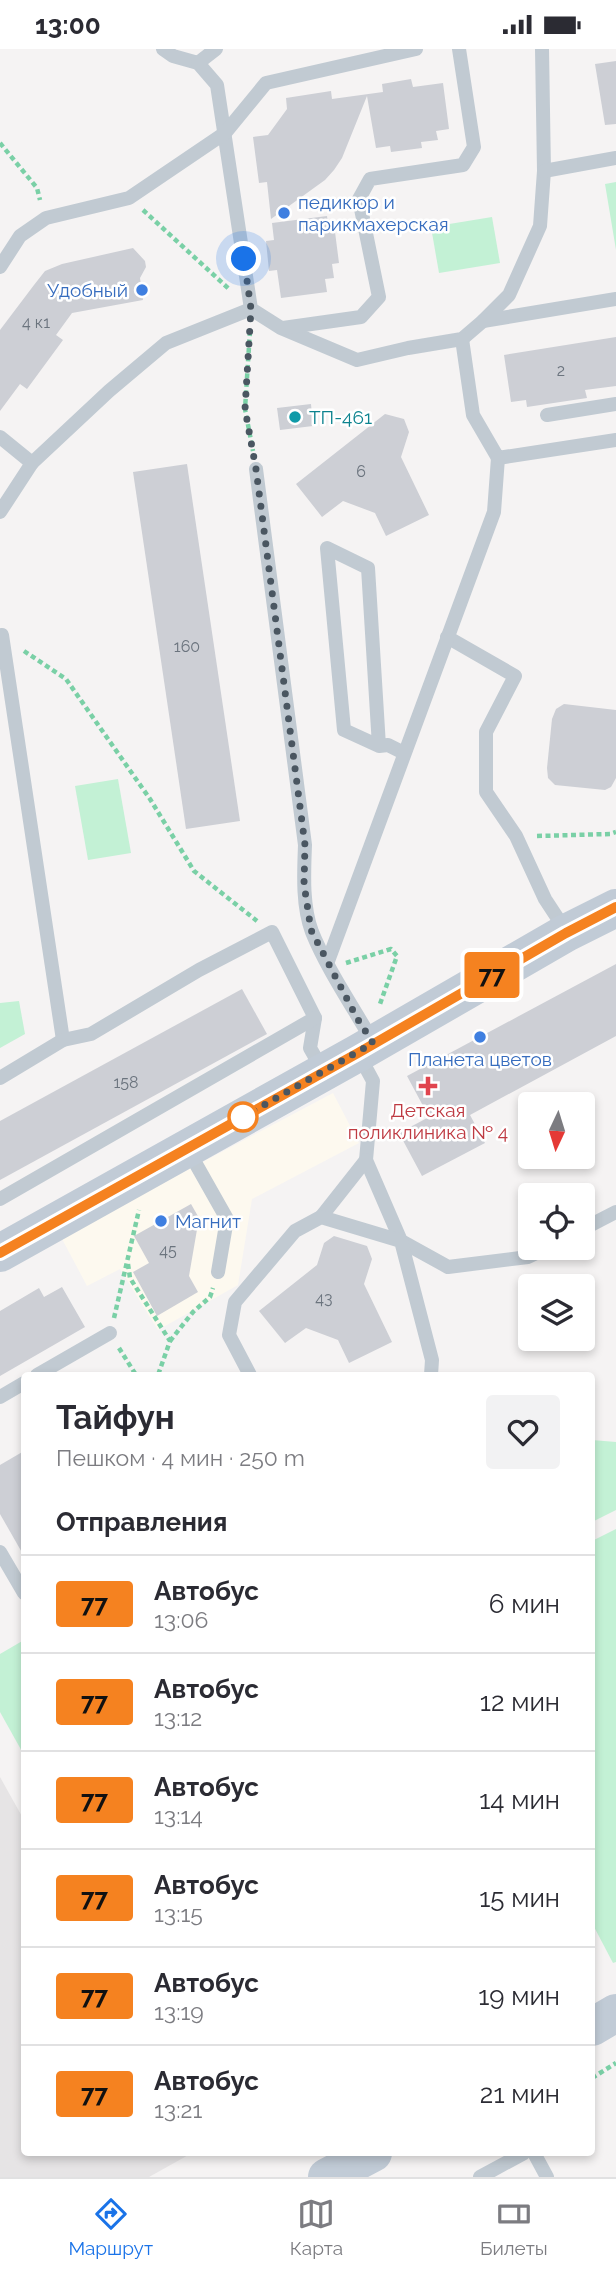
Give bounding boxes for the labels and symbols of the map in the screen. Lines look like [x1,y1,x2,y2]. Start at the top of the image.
place label: педикюр и парикмахерская [298,191,449,235]
marker: педикюр и парикмахерская [276,205,292,221]
your location [226,241,261,276]
place label: Удобный [47,279,128,301]
marker: Удобный [134,282,150,298]
house number: 4 к1 [22,313,50,332]
house number: 2 [557,361,565,380]
place label: ТП-461 [309,406,372,428]
marker: ТП-461 [287,409,303,425]
house number: 6 [356,462,366,481]
house number: 160 [174,637,200,656]
line badge: 77 [461,952,524,998]
marker: Планета цветов [472,1029,488,1045]
place label: Планета цветов [408,1048,552,1070]
house number: 158 [113,1073,139,1092]
marker: Детская поликлиника № 4 [418,1076,438,1096]
north arrow [518,1092,595,1169]
place label: Детская поликлиника № 4 [348,1099,508,1143]
unlabelled marker [228,1102,258,1132]
place label: Магнит [175,1210,241,1232]
marker: Магнит [153,1213,169,1229]
house number: 45 [159,1241,177,1260]
house number: 43 [315,1289,333,1308]

